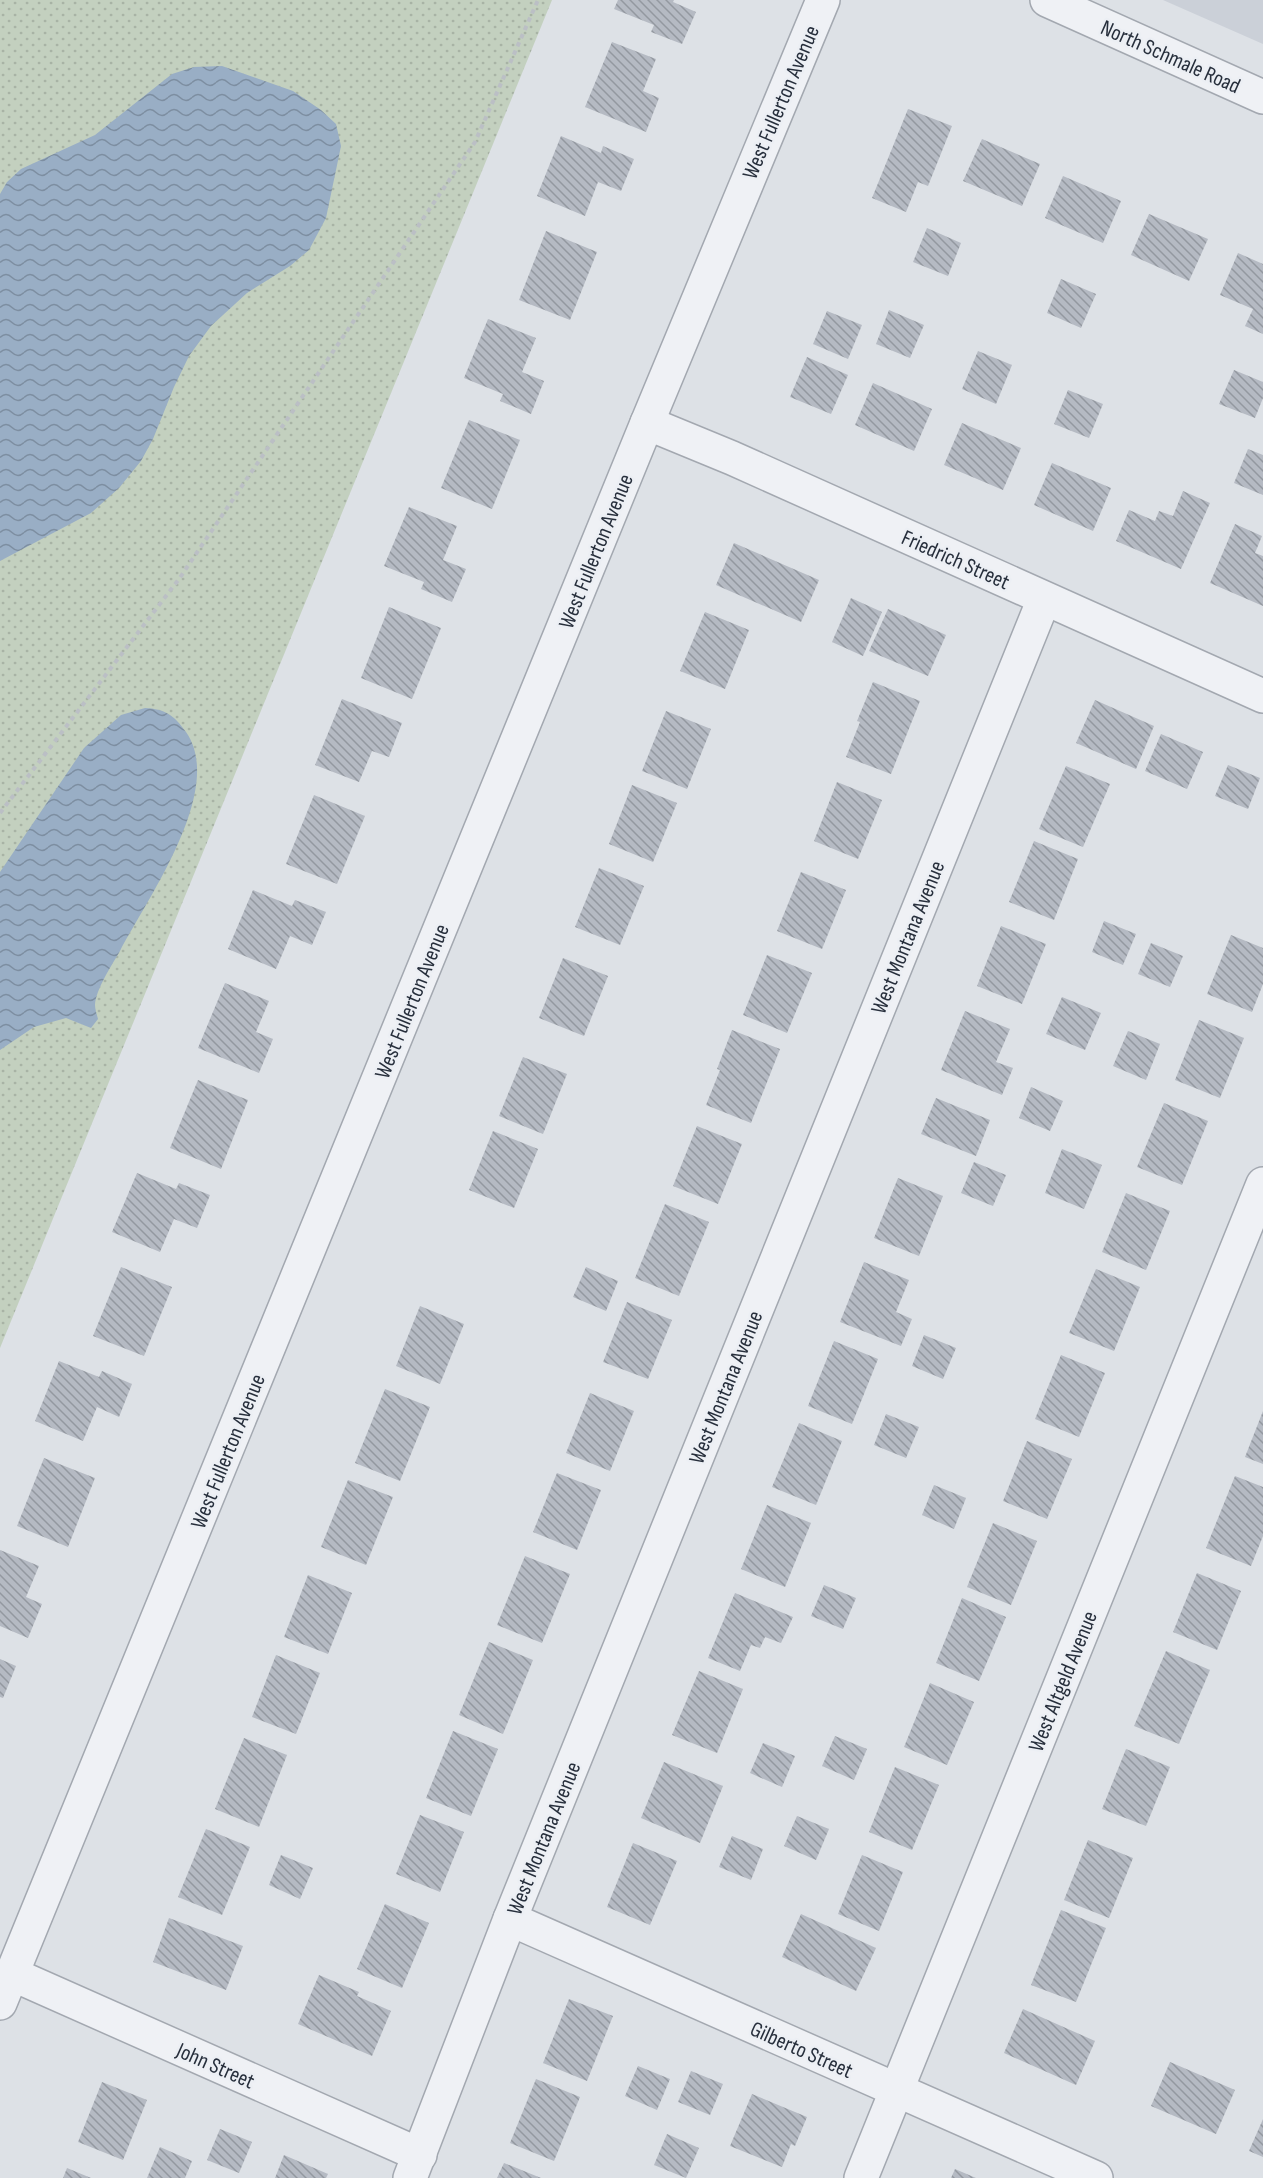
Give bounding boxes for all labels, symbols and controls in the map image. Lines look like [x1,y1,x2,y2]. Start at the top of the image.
street label: North Schmale Road [1096,15,1244,100]
street label: West Fullerton Avenue [737,22,826,184]
street label: West Fullerton Avenue [553,470,640,633]
street label: Friedrich Street [897,525,1014,596]
street label: West Montana Avenue [865,857,951,1018]
street label: West Fullerton Avenue [369,920,456,1083]
street label: West Montana Avenue [683,1307,769,1468]
street label: West Fullerton Avenue [185,1370,272,1533]
street label: West Altgeld Avenue [1023,1607,1104,1756]
street label: West Montana Avenue [501,1758,587,1919]
street label: Gilberto Street [746,2016,857,2085]
street label: John Street [171,2037,259,2096]

